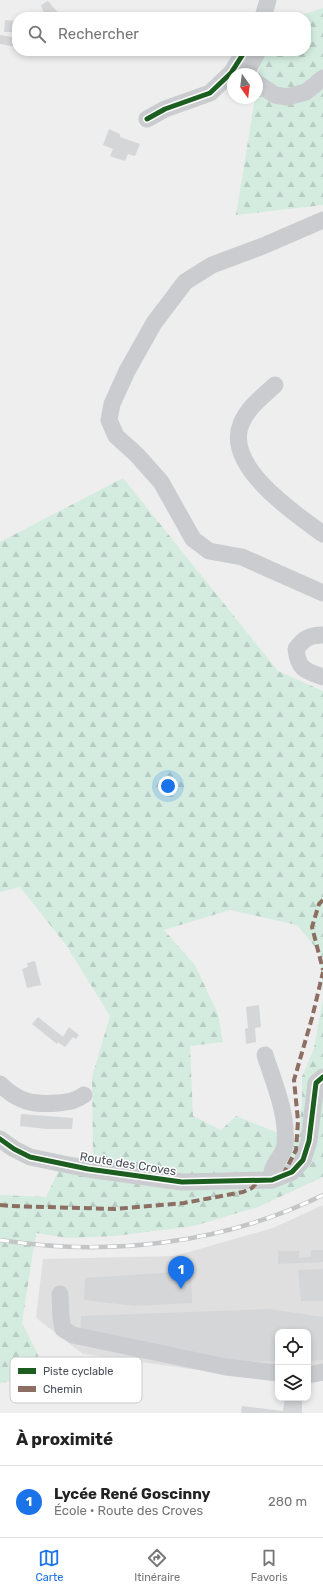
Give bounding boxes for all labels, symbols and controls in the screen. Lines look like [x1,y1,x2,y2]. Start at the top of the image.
search box [12,12,311,56]
icon: search [26,23,48,45]
text: Rechercher [58,25,139,43]
north arrow [227,68,263,104]
your location [158,776,178,796]
street label: Route des Croves [79,1149,177,1179]
pin: 1 [168,1256,194,1289]
map controls [275,1329,311,1401]
button: locate [275,1329,311,1365]
legend [10,1357,142,1403]
text: Piste cyclable [43,1365,113,1378]
button: layers [275,1365,311,1401]
text: Chemin [43,1383,82,1396]
text: À proximité [16,1429,113,1449]
text: Lycée René Goscinny [54,1485,210,1503]
text: 1 [26,1494,32,1509]
text: 280 m [268,1494,307,1509]
text: École · Route des Croves [54,1503,203,1518]
tab: Carte [35,1547,63,1584]
tab: Itinéraire [134,1547,180,1584]
tab: Favoris [251,1547,288,1584]

